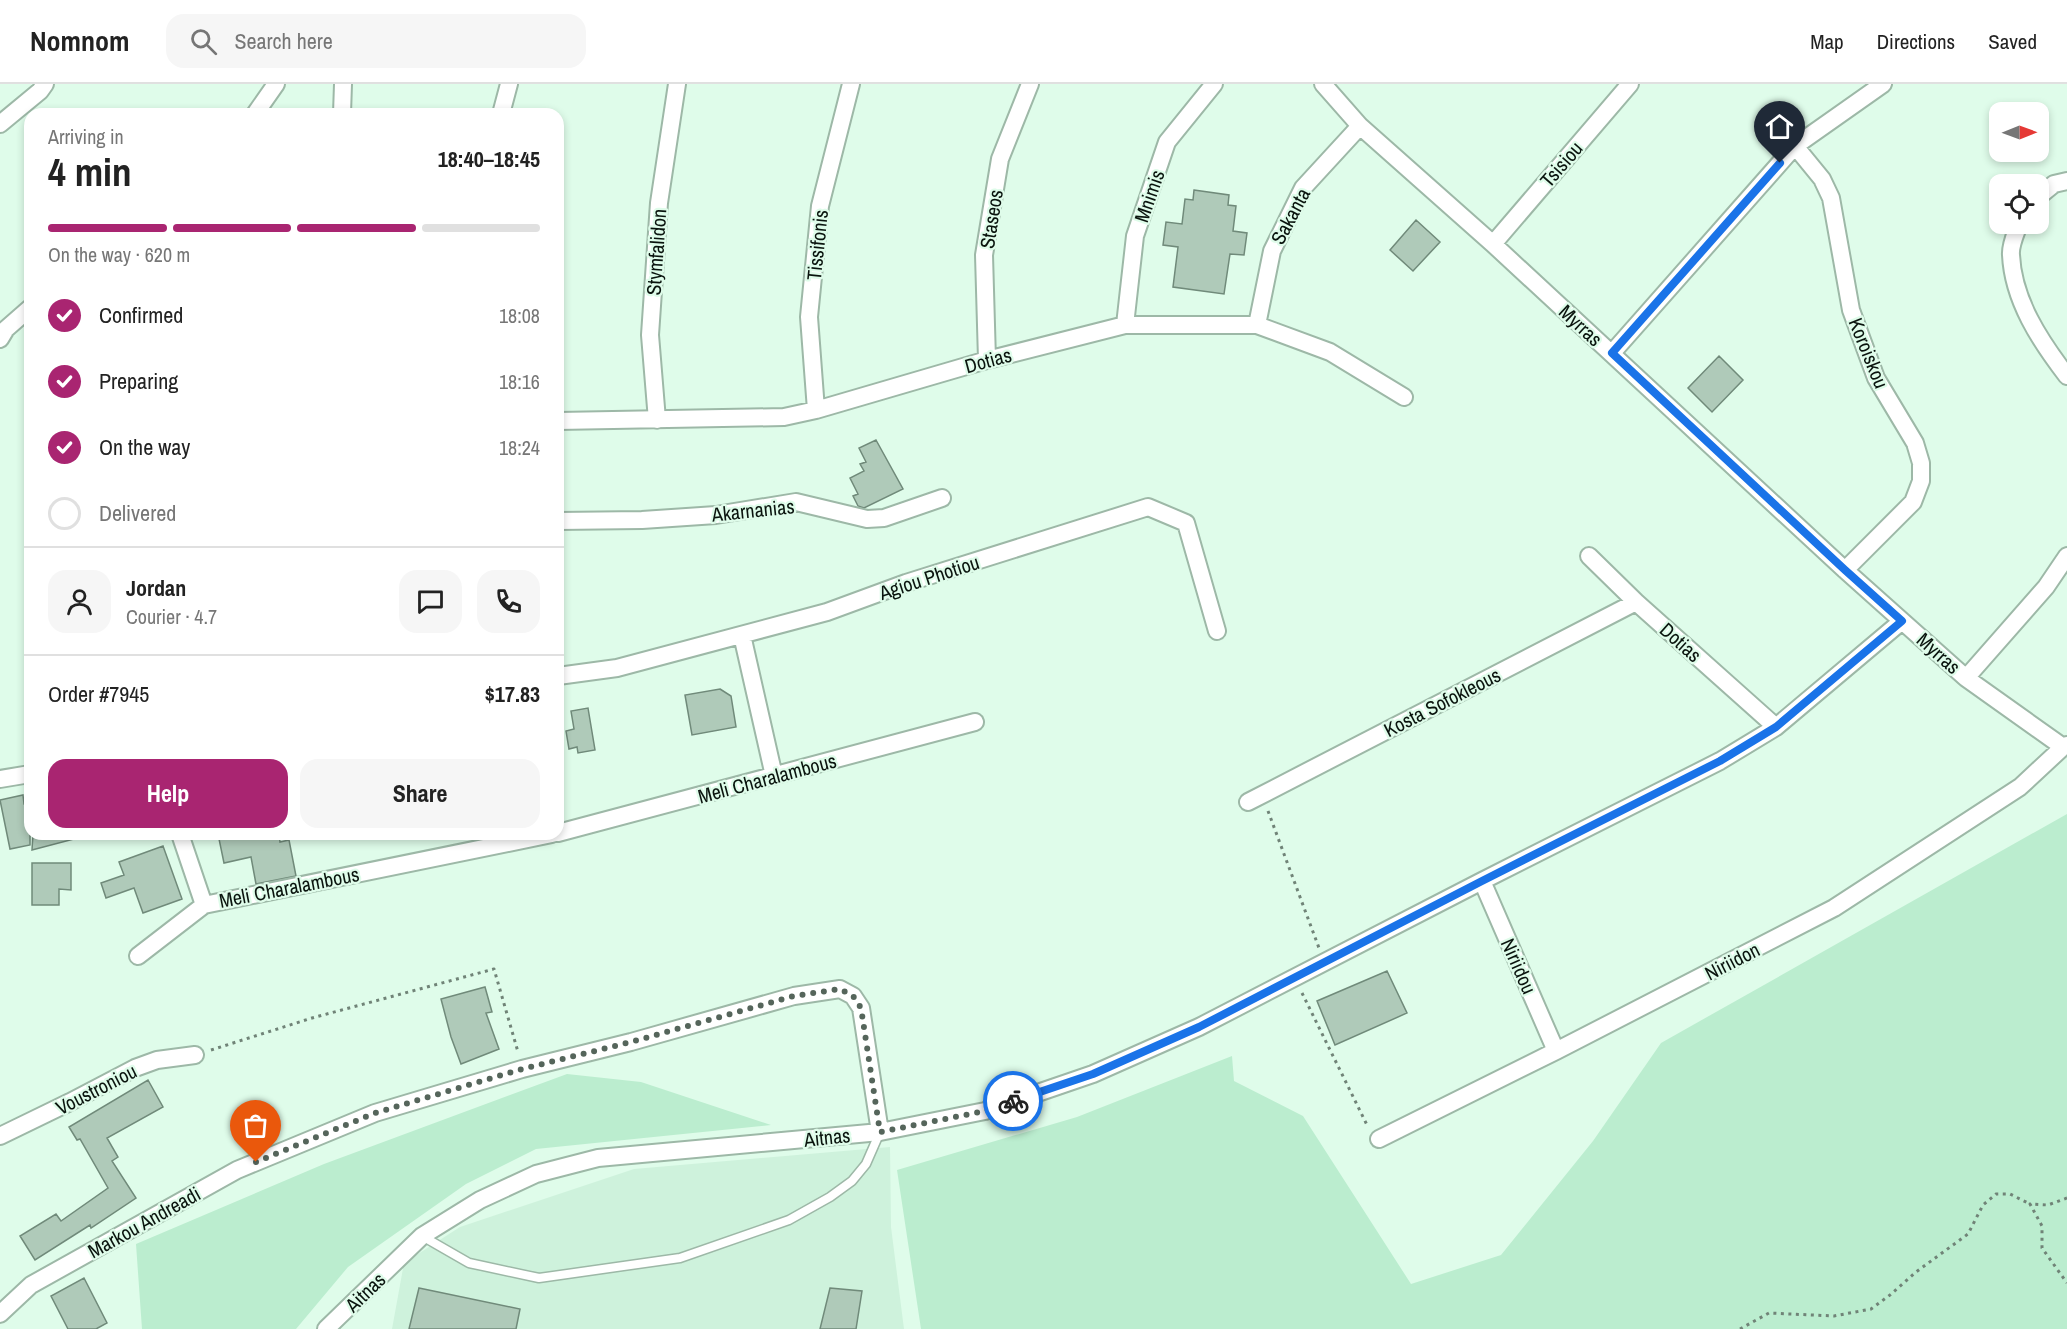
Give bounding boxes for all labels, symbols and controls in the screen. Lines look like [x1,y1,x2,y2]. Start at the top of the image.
search box [166,14,586,68]
text: Nomnom [30,22,130,60]
icon: search [187,25,220,58]
text: Search here [235,26,333,56]
text: Map [1810,27,1844,56]
text: Directions [1877,27,1955,56]
text: Saved [1988,27,2037,56]
pin [1754,101,1805,163]
north arrow [1989,102,2049,162]
map controls [1989,102,2049,234]
icon: home [1763,110,1796,143]
text: Arriving in [48,123,124,150]
street label: Tsisiou [1534,135,1588,193]
text: 18:40–18:45 [438,144,540,174]
text: 4 min [48,146,132,198]
street label: Mnimis [1127,166,1171,226]
button: locate [1989,174,2049,234]
street label: Sakanta [1264,183,1316,249]
street label: Staseos [973,188,1009,250]
street label: Stymfalidon [640,208,672,296]
street label: Tissifonis [800,208,834,282]
text: On the way · 620 m [48,241,190,268]
street label: Myrras [1553,298,1609,352]
icon: check [48,299,81,332]
text: Confirmed [99,300,183,330]
text: 18:08 [499,302,540,329]
street label: Koroiskou [1843,314,1895,392]
street label: Dotias [962,341,1014,379]
icon: check [48,365,81,398]
text: Preparing [99,366,178,396]
text: 18:16 [499,368,540,395]
icon: check [48,431,81,464]
text: On the way [99,432,190,462]
text: 18:24 [499,434,540,461]
street label: Akarnanias [709,492,796,528]
text: Delivered [99,498,176,528]
street label: Agiou Photiou [874,548,983,606]
button: person [48,570,111,633]
button: chat [399,570,462,633]
button: phone [477,570,540,633]
text: Jordan [126,573,186,603]
text: Courier · 4.7 [126,603,217,630]
street label: Dotias [1654,616,1708,668]
street label: Myrras [1911,626,1967,680]
street label: Kosta Sofokleous [1379,661,1505,743]
text: Order #7945 [48,679,149,709]
text: $17.83 [485,679,540,709]
street label: Meli Charalambous [695,747,839,809]
button: Help [48,759,288,828]
button: Share [300,759,540,828]
street label: Meli Charalambous [217,860,361,914]
street label: Niriidou [1495,934,1543,998]
street label: Niriidon [1700,936,1764,986]
street label: Voustroniou [51,1057,141,1121]
courier [983,1071,1043,1131]
icon: bike [997,1085,1030,1118]
pin [230,1100,281,1162]
icon: bag [239,1109,272,1142]
street label: Aitnas [801,1121,852,1153]
street label: Markou Andreadi [83,1180,205,1264]
street label: Aitnas [338,1266,391,1319]

